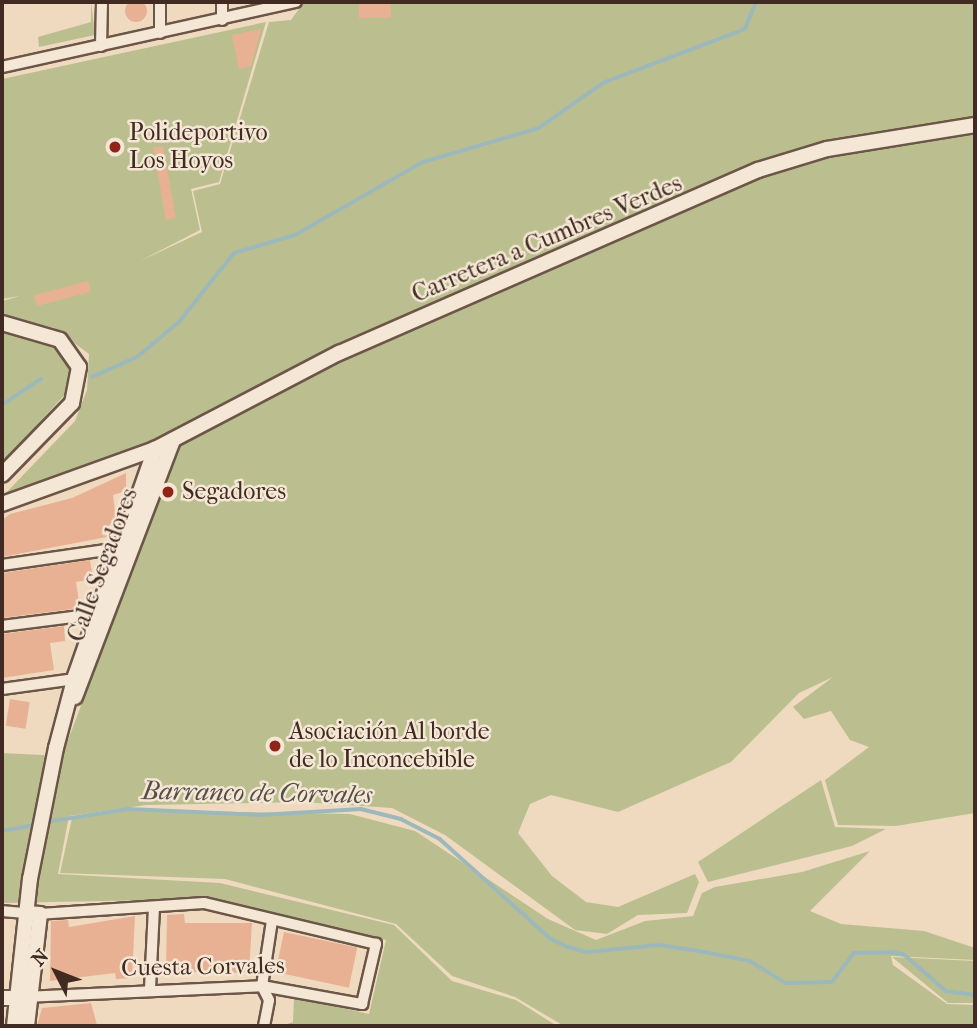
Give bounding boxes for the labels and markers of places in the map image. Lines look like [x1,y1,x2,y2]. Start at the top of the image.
place label: Polideportivo Los Hoyos [129,119,268,175]
marker: Polideportivo Los Hoyos [107,139,123,155]
place label: Segadores [182,478,286,506]
marker: Segadores [160,484,176,500]
place label: Asociación Al borde de lo Inconcebible [289,718,490,774]
marker: Asociación Al borde de lo Inconcebible [267,738,283,754]

